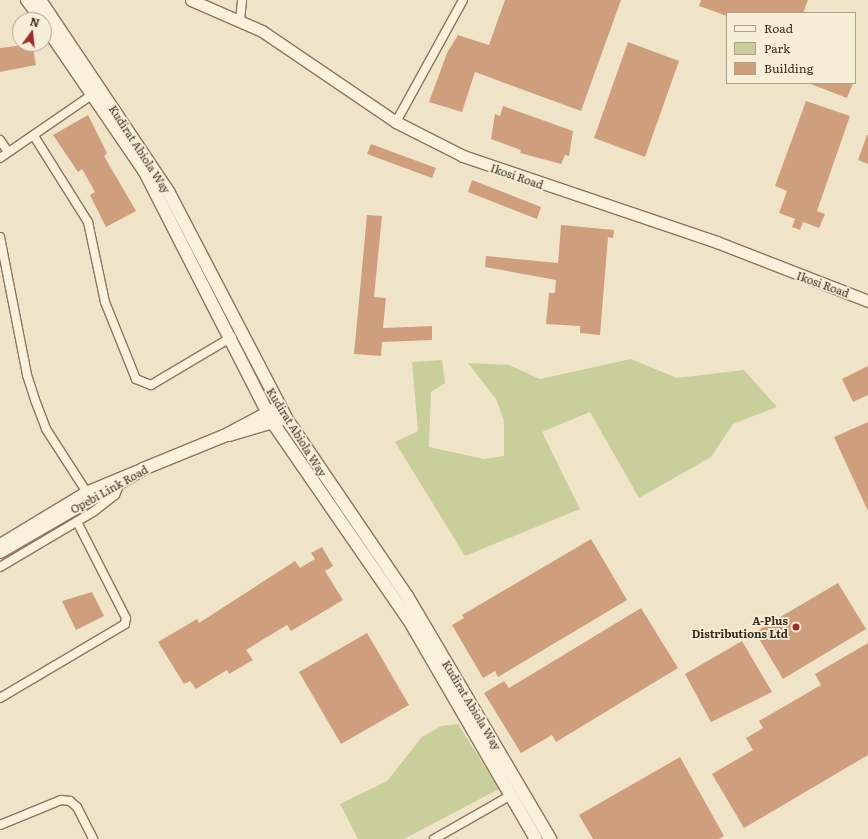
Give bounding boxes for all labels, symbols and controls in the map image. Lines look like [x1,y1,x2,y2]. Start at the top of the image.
north arrow [12,12,52,52]
text: N [28,12,41,30]
legend [726,12,856,84]
text: Road [764,19,793,37]
text: Park [764,39,790,57]
text: Building [764,59,813,77]
street label: Kudirat Abiola Way [107,102,173,196]
street label: Ikosi Road [489,161,545,191]
street label: Ikosi Road [795,268,851,300]
street label: Kudirat Abiola Way [264,385,330,479]
street label: Opebi Link Road [68,462,150,516]
place label: A-Plus Distributions Ltd [692,614,788,640]
marker: A-Plus Distributions Ltd [791,622,801,632]
street label: Kudirat Abiola Way [440,658,504,752]

